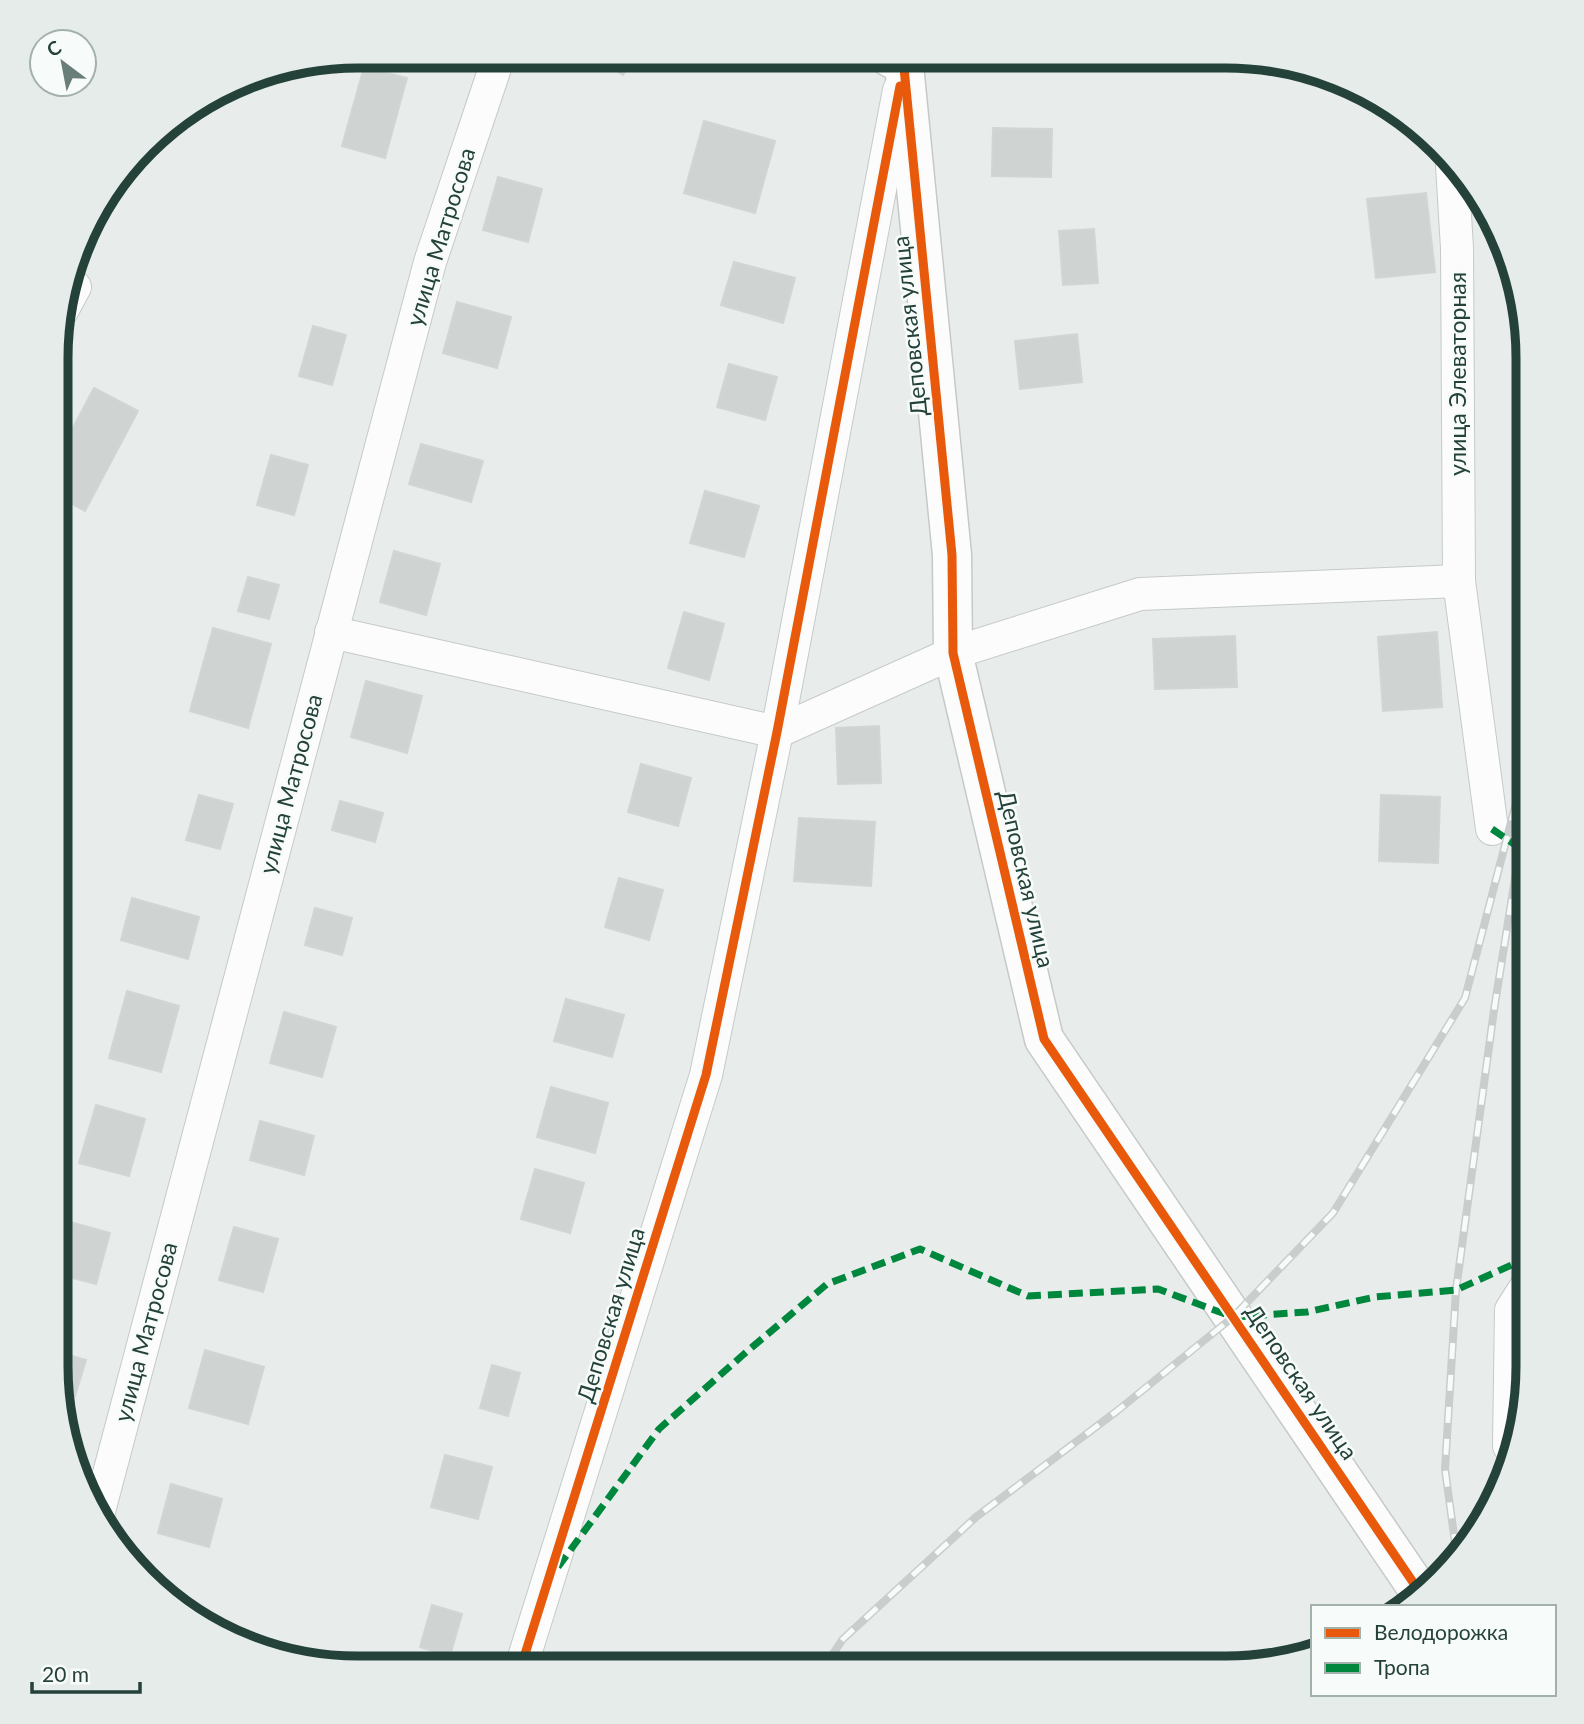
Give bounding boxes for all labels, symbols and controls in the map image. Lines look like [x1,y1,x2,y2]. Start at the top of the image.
north arrow [28,28,98,98]
text: С [42,35,66,61]
street label: улица Матросова [400,144,480,329]
street label: Деповская улица [886,234,932,418]
street label: улица Элеваторная [1443,272,1471,476]
street label: улица Матросова [253,691,328,877]
street label: Деповская улица [993,787,1061,970]
street label: Деповская улица [570,1224,650,1405]
street label: улица Матросова [108,1239,183,1425]
street label: Деповская улица [1240,1298,1364,1464]
legend [1311,1605,1556,1696]
text: Велодорожка [1374,1619,1508,1644]
scale bar [32,1650,140,1694]
text: Тропа [1374,1654,1430,1679]
text: 20 m [42,1661,89,1686]

